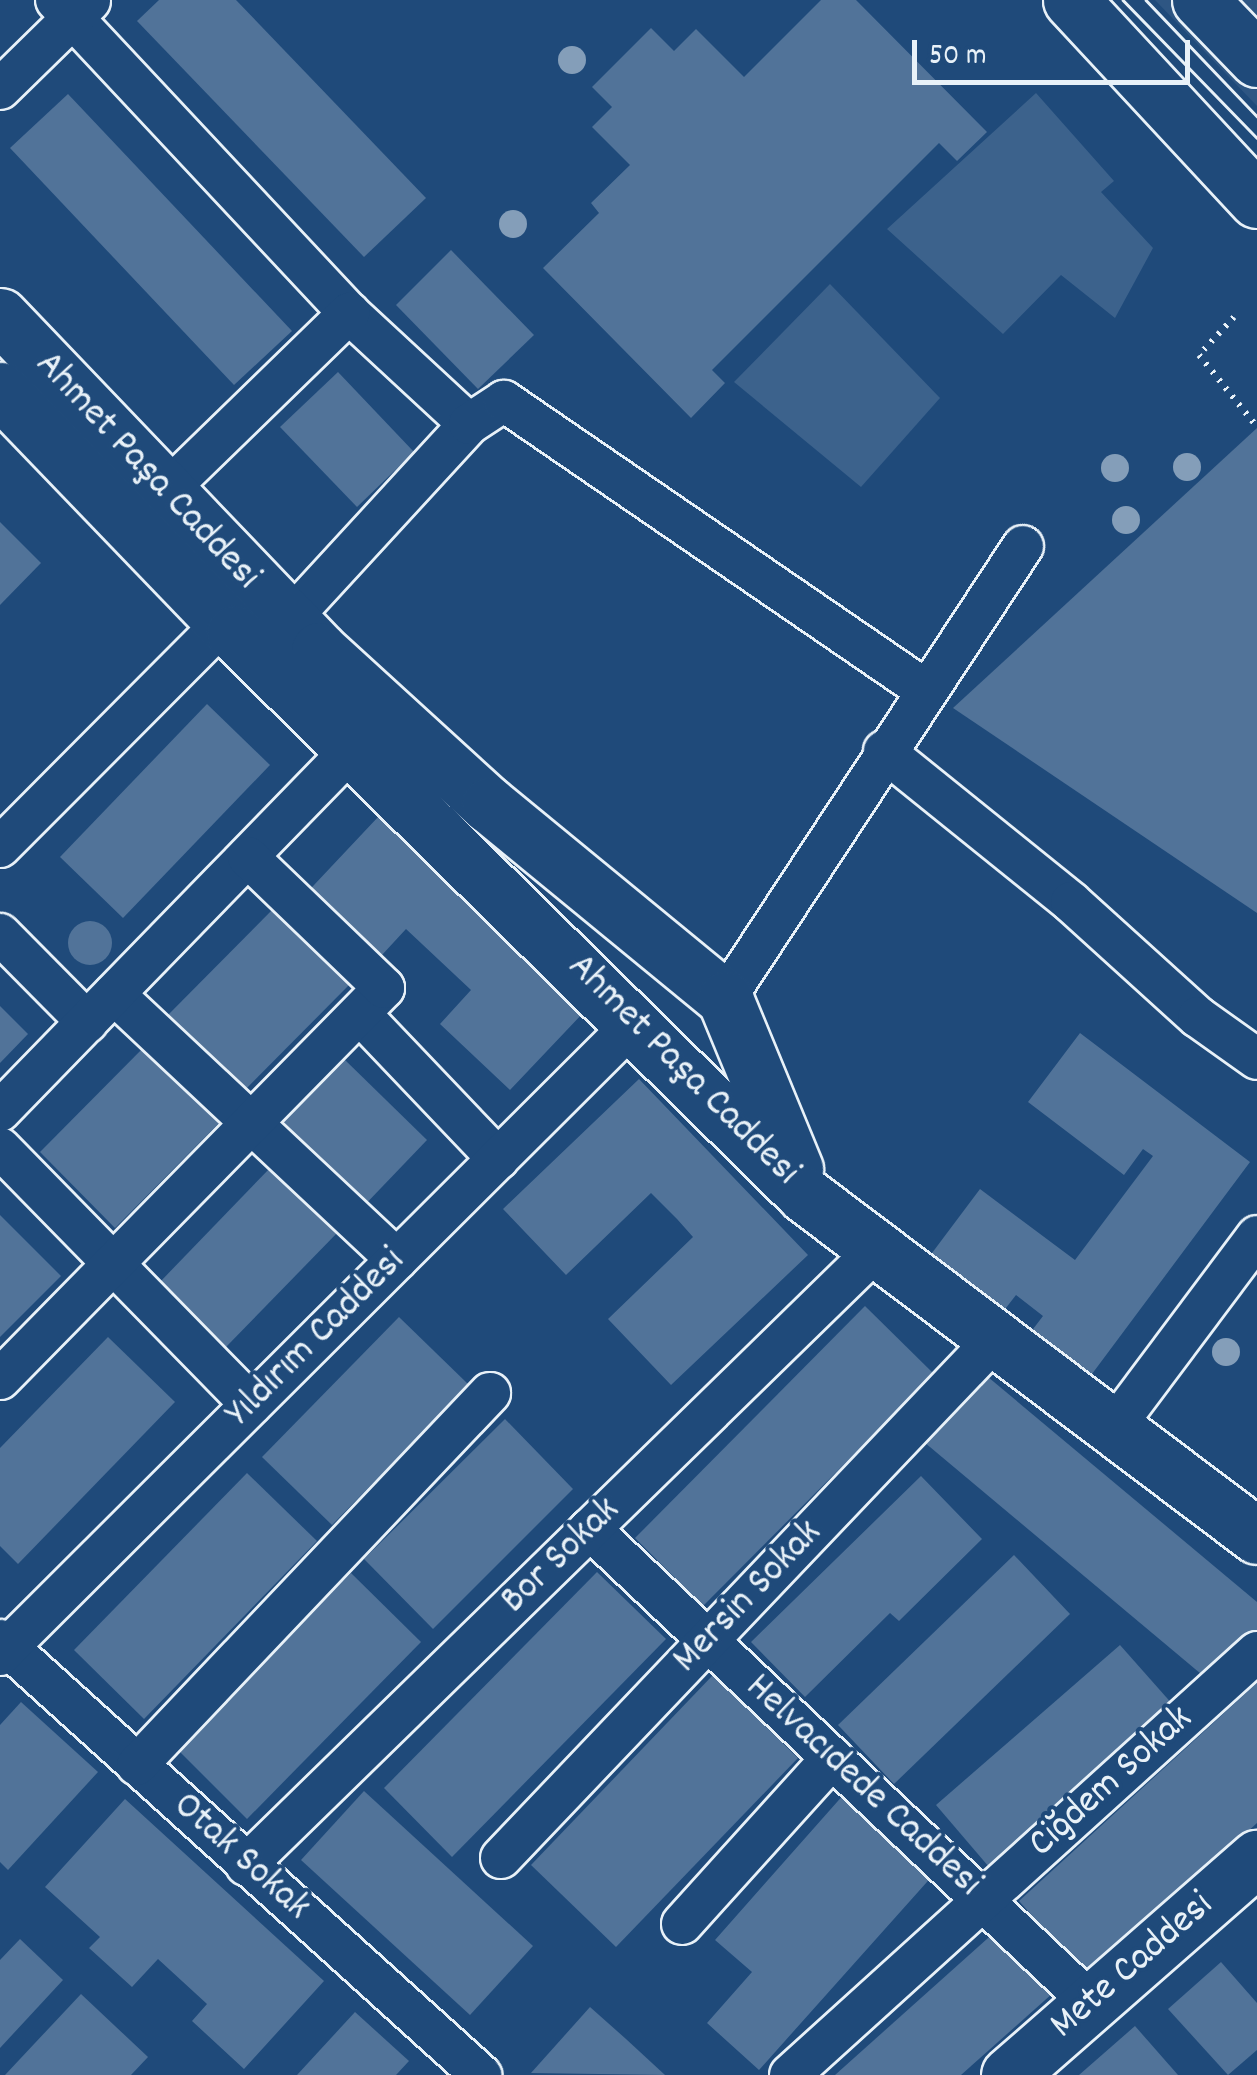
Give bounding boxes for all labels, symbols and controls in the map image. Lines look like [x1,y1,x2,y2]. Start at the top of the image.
scale bar [917,20,1194,82]
text: 50 m [929,36,987,79]
street label: Ahmet Paşa Caddesi [23,343,269,601]
street label: Ahmet Paşa Caddesi [556,945,808,1197]
street label: Yıldırım Caddesi [217,1239,417,1439]
street label: Bor Sokak [492,1488,632,1626]
street label: Mersin Sokak [664,1511,834,1685]
street label: Helvacıdede Caddesi [734,1665,990,1909]
street label: Ciğdem Sokak [1020,1697,1204,1869]
street label: Otak Sokak [161,1784,319,1932]
street label: Mete Caddesi [1042,1883,1224,2051]

